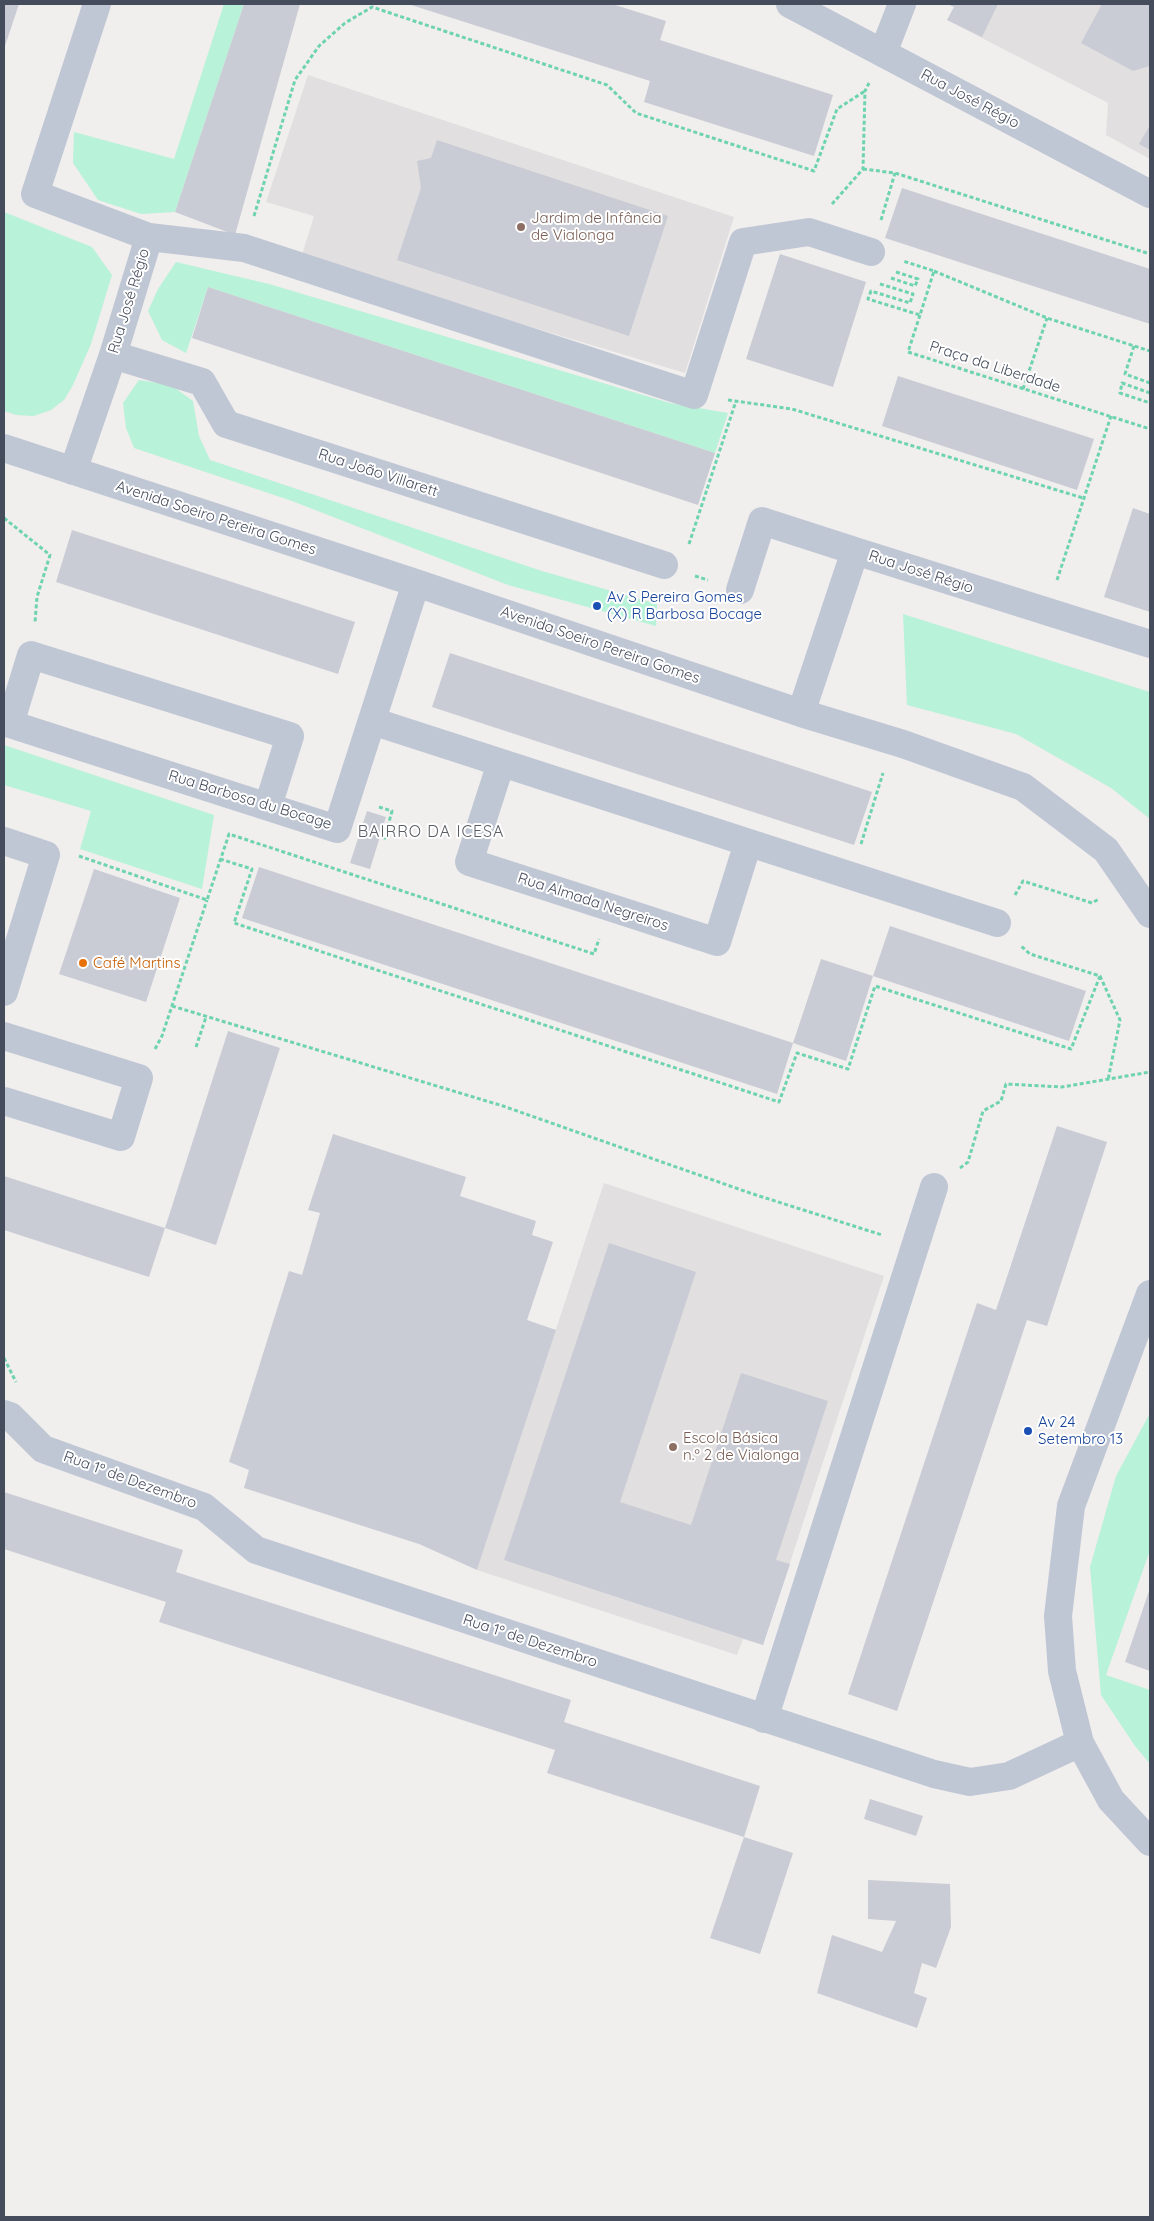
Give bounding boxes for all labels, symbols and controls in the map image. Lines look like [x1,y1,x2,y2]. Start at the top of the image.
street label: Rua José Régio [918,65,1022,133]
place label: Jardim de Infância de Vialonga [531,209,661,244]
marker: Jardim de Infância de Vialonga [515,221,527,233]
street label: Rua José Régio [104,246,154,356]
street label: Praça da Liberdade [927,337,1063,397]
street label: Rua João Villarett [316,445,440,501]
street label: Avenida Soeiro Pereira Gomes [114,477,318,559]
street label: Rua José Régio [866,547,976,597]
place label: Av S Pereira Gomes (X) R Barbosa Bocage [607,588,762,623]
marker: Av S Pereira Gomes (X) R Barbosa Bocage [591,600,603,612]
street label: Avenida Soeiro Pereira Gomes [498,602,702,688]
street label: Rua Barbosa du Bocage [166,767,334,833]
district label: BAIRRO DA ICESA [356,822,506,842]
street label: Rua Almada Negreiros [515,869,671,935]
place label: Café Martins [93,954,181,972]
marker: Café Martins [77,957,89,969]
place label: Av 24 Setembro 13 [1038,1413,1123,1448]
marker: Av 24 Setembro 13 [1022,1425,1034,1437]
place label: Escola Básica n.º 2 de Vialonga [683,1429,799,1464]
marker: Escola Básica n.º 2 de Vialonga [667,1441,679,1453]
street label: Rua 1º de Dezembro [61,1448,199,1512]
street label: Rua 1º de Dezembro [460,1611,600,1671]

